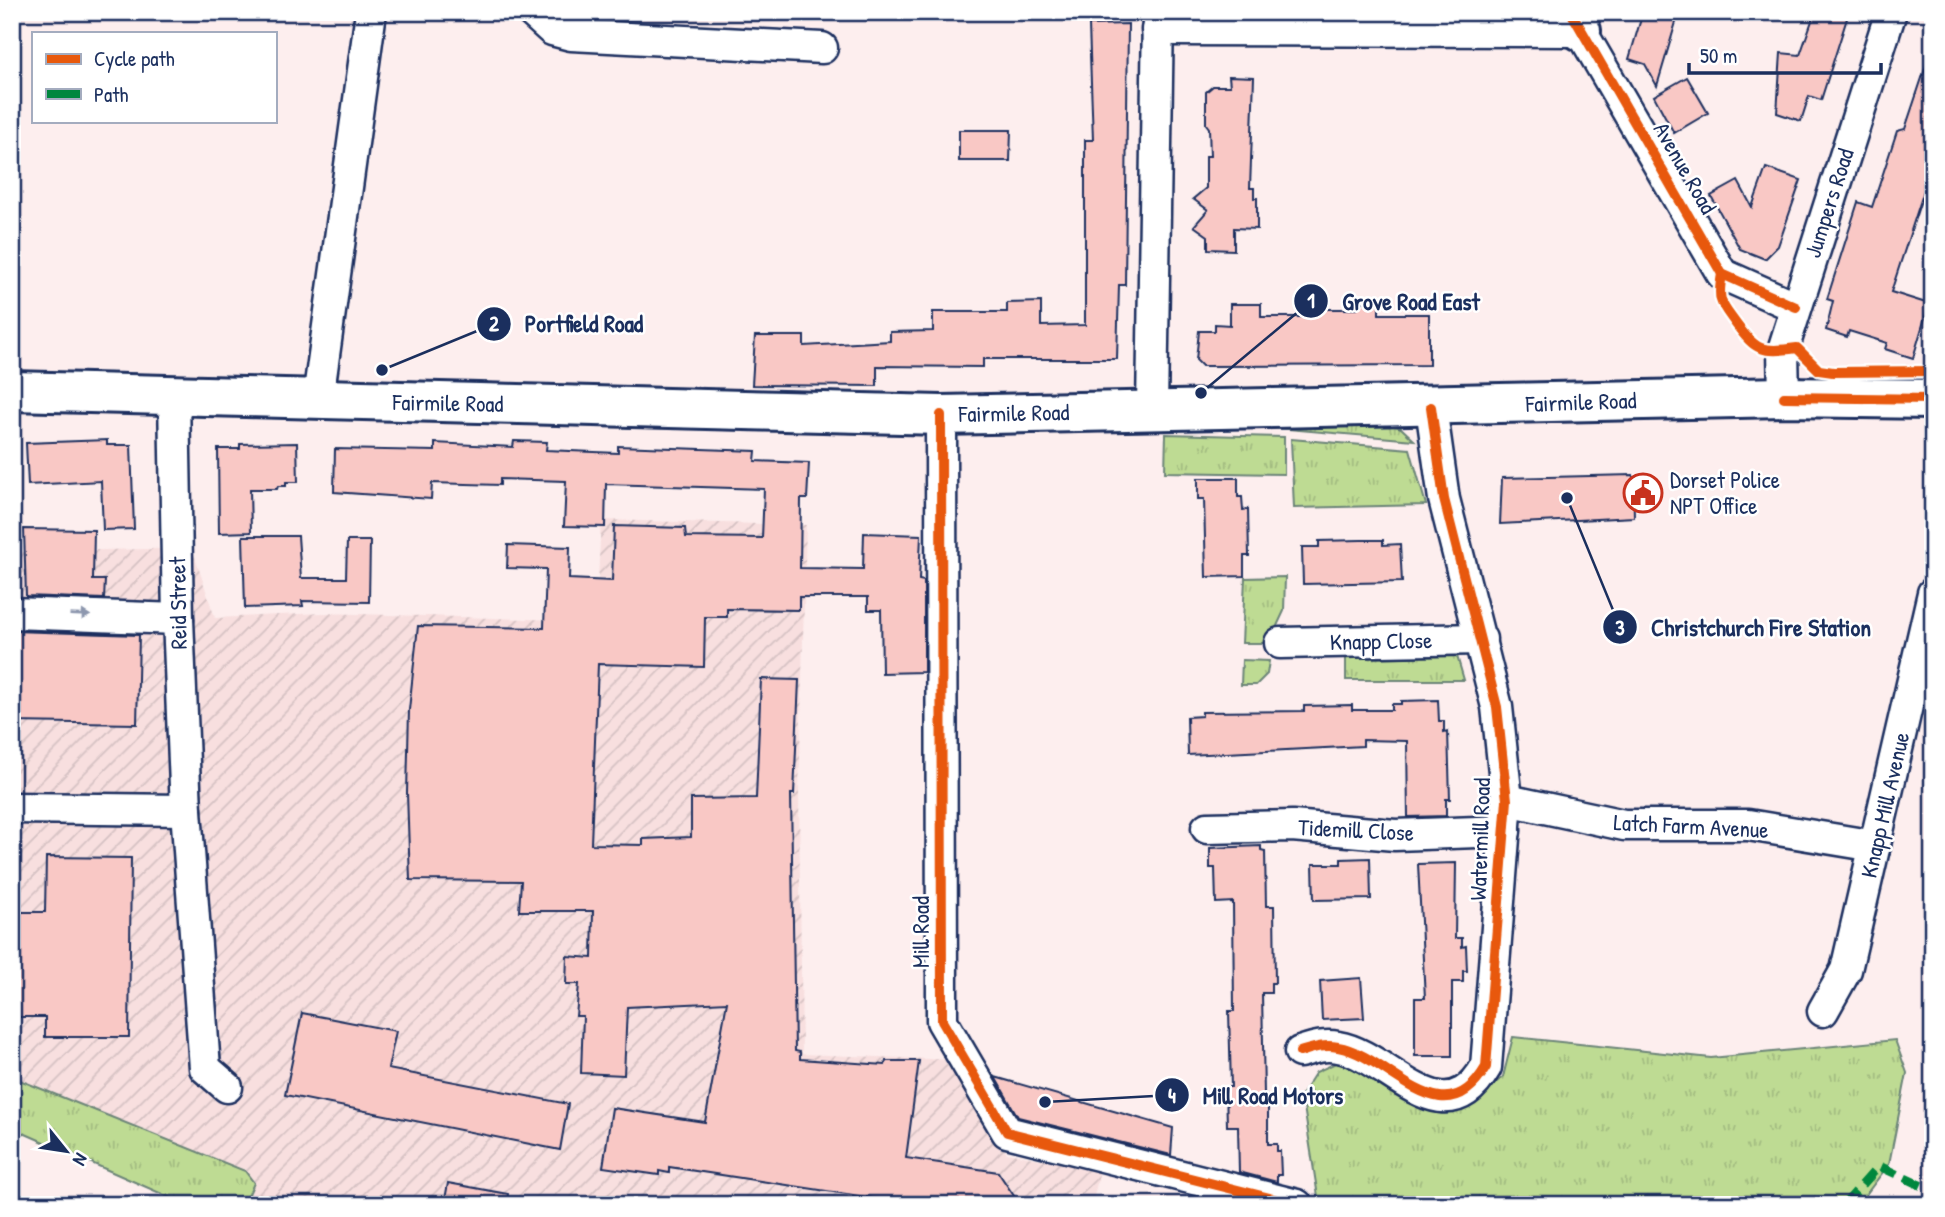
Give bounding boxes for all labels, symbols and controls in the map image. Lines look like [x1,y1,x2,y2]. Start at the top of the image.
legend [32,32,276,122]
scale bar [1689,32,1882,76]
text: 50 m [1700,41,1737,70]
text: Cycle path [94,44,175,73]
text: Path [94,80,129,109]
street label: Avenue Road [1647,116,1724,219]
street label: Jumpers Road [1796,144,1861,261]
callout: Grove Road East [1293,279,1494,324]
text: Grove Road East [1342,285,1480,317]
text: 1 [1307,286,1315,315]
callout: Portfield Road [476,302,657,347]
text: Portfield Road [525,307,644,339]
text: 2 [489,309,499,338]
street label: Fairmile Road [1524,384,1637,419]
street label: Fairmile Road [391,386,504,419]
street label: Fairmile Road [957,396,1070,429]
place label: Dorset Police NPT Office [1670,464,1780,521]
public building icon: Dorset Police NPT Office [1622,472,1664,514]
street label: Reid Street [161,555,194,650]
callout: Christchurch Fire Station [1602,605,1885,650]
one-way arrow [70,610,92,621]
text: Christchurch Fire Station [1651,611,1871,643]
text: 3 [1615,613,1625,642]
street label: Knapp Close [1330,624,1432,657]
street label: Knapp Mill Avenue [1853,729,1916,881]
street label: Watermill Road [1462,777,1497,901]
street label: Latch Farm Avenue [1613,806,1769,845]
street label: Tidemill Close [1297,811,1415,848]
street label: Mill Road [905,896,936,968]
callout: Mill Road Motors [1154,1073,1358,1118]
text: Mill Road Motors [1203,1079,1343,1111]
text: 4 [1168,1081,1176,1110]
north arrow [32,1116,102,1186]
text: N [67,1149,95,1170]

